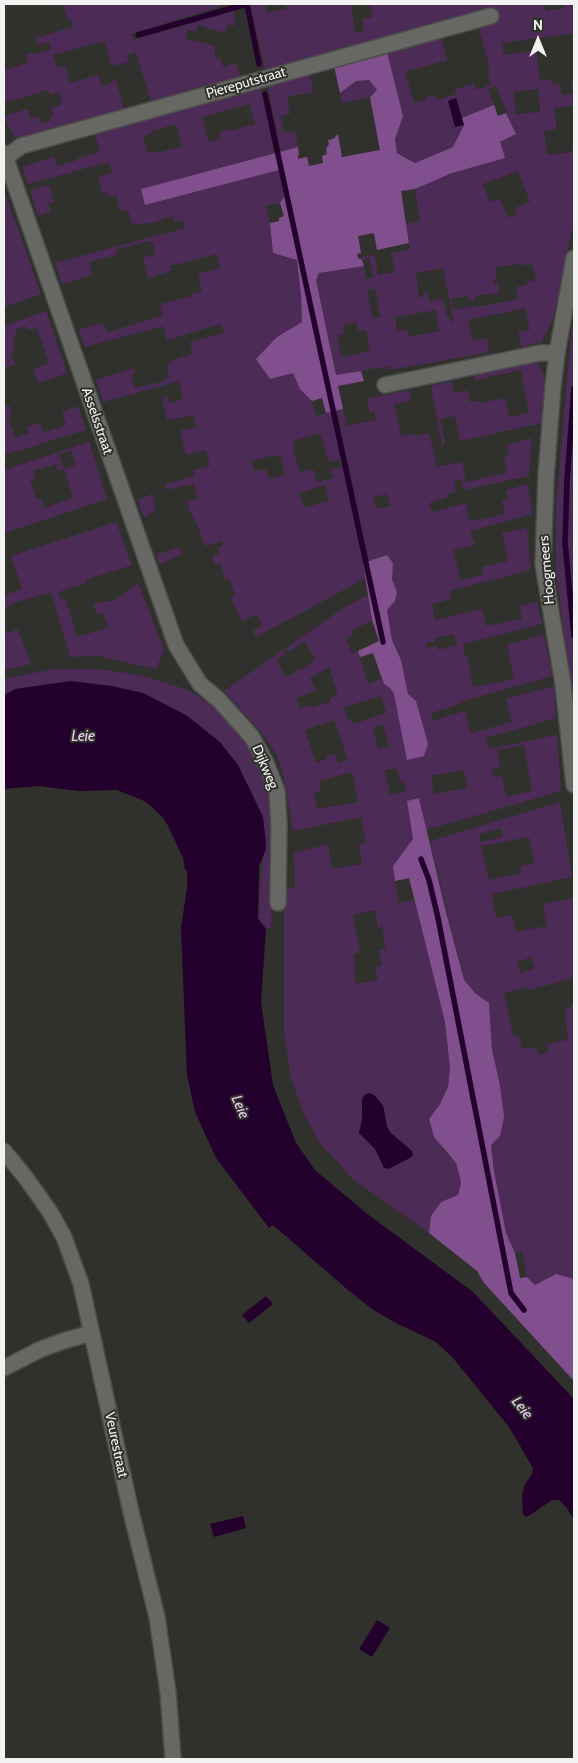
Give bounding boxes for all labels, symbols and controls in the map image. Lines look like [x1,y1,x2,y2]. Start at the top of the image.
north arrow [513,15,563,65]
text: N [533,16,543,34]
street label: Piereputstraat [204,64,288,102]
street label: Asselsstraat [78,385,116,457]
street label: Hoogmeers [536,535,558,605]
water label: Leie [71,728,95,746]
street label: Dijkweg [248,742,282,792]
water label: Leie [227,1093,253,1121]
water label: Leie [508,1393,536,1423]
street label: Veurestraat [101,1411,131,1479]

